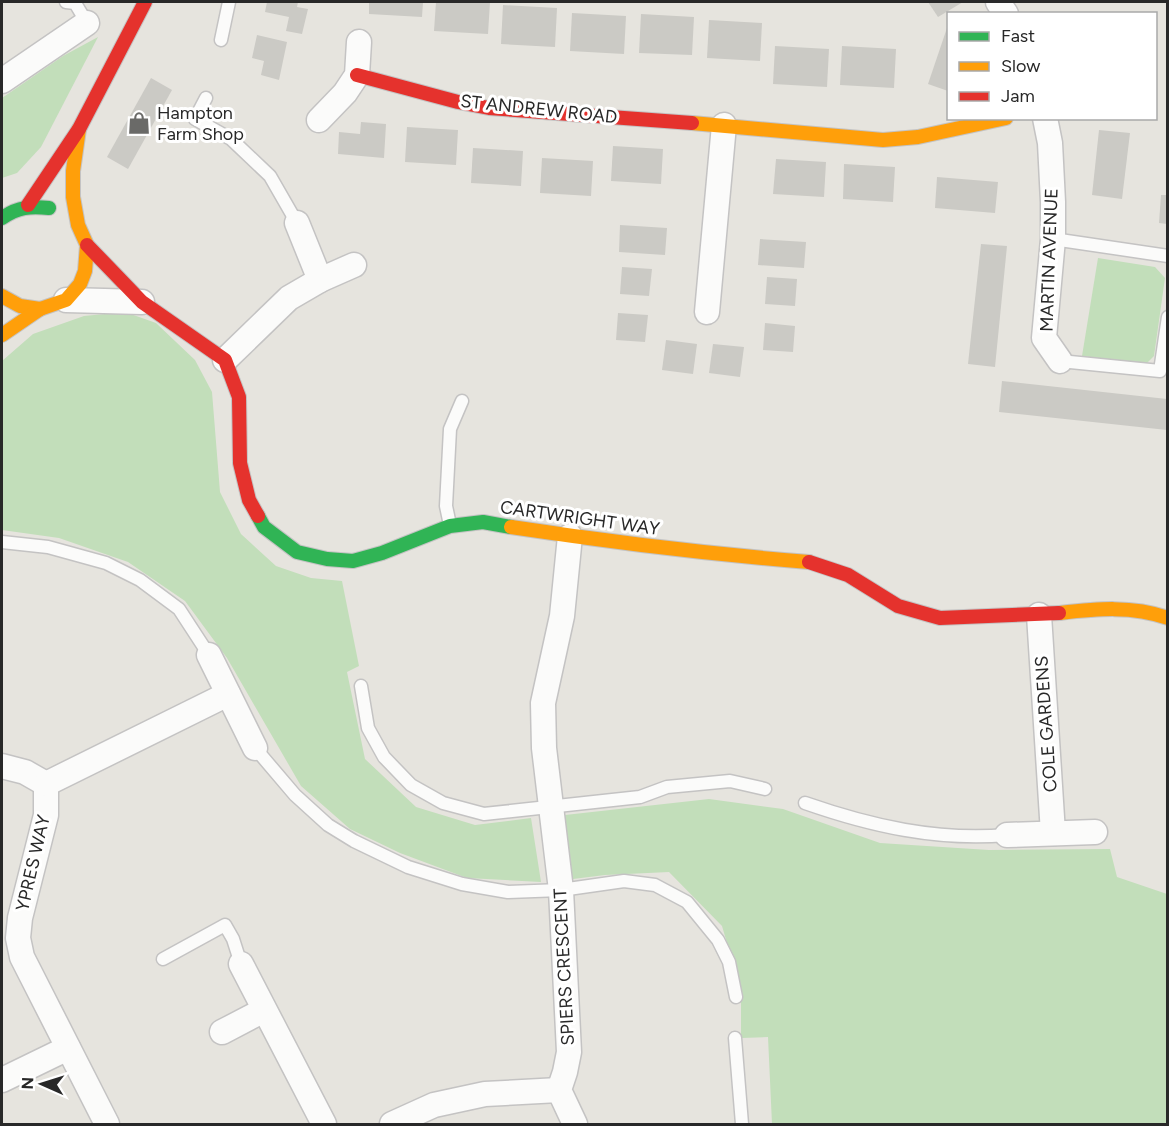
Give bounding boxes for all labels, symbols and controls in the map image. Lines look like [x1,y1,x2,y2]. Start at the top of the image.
legend [947,12,1157,120]
text: Fast [1001,25,1035,47]
text: Slow [1001,55,1040,77]
text: Jam [1001,85,1035,107]
street label: ST ANDREW ROAD [460,90,618,128]
place label: Hampton Farm Shop [157,102,244,145]
shop icon: Hampton Farm Shop [126,110,152,136]
street label: MARTIN AVENUE [1035,188,1063,332]
street label: CARTWRIGHT WAY [499,496,661,540]
street label: COLE GARDENS [1030,655,1062,793]
street label: YPRES WAY [11,813,55,913]
street label: SPIERS CRESCENT [549,888,579,1046]
north arrow [12,1054,72,1114]
text: N [18,1077,37,1090]

